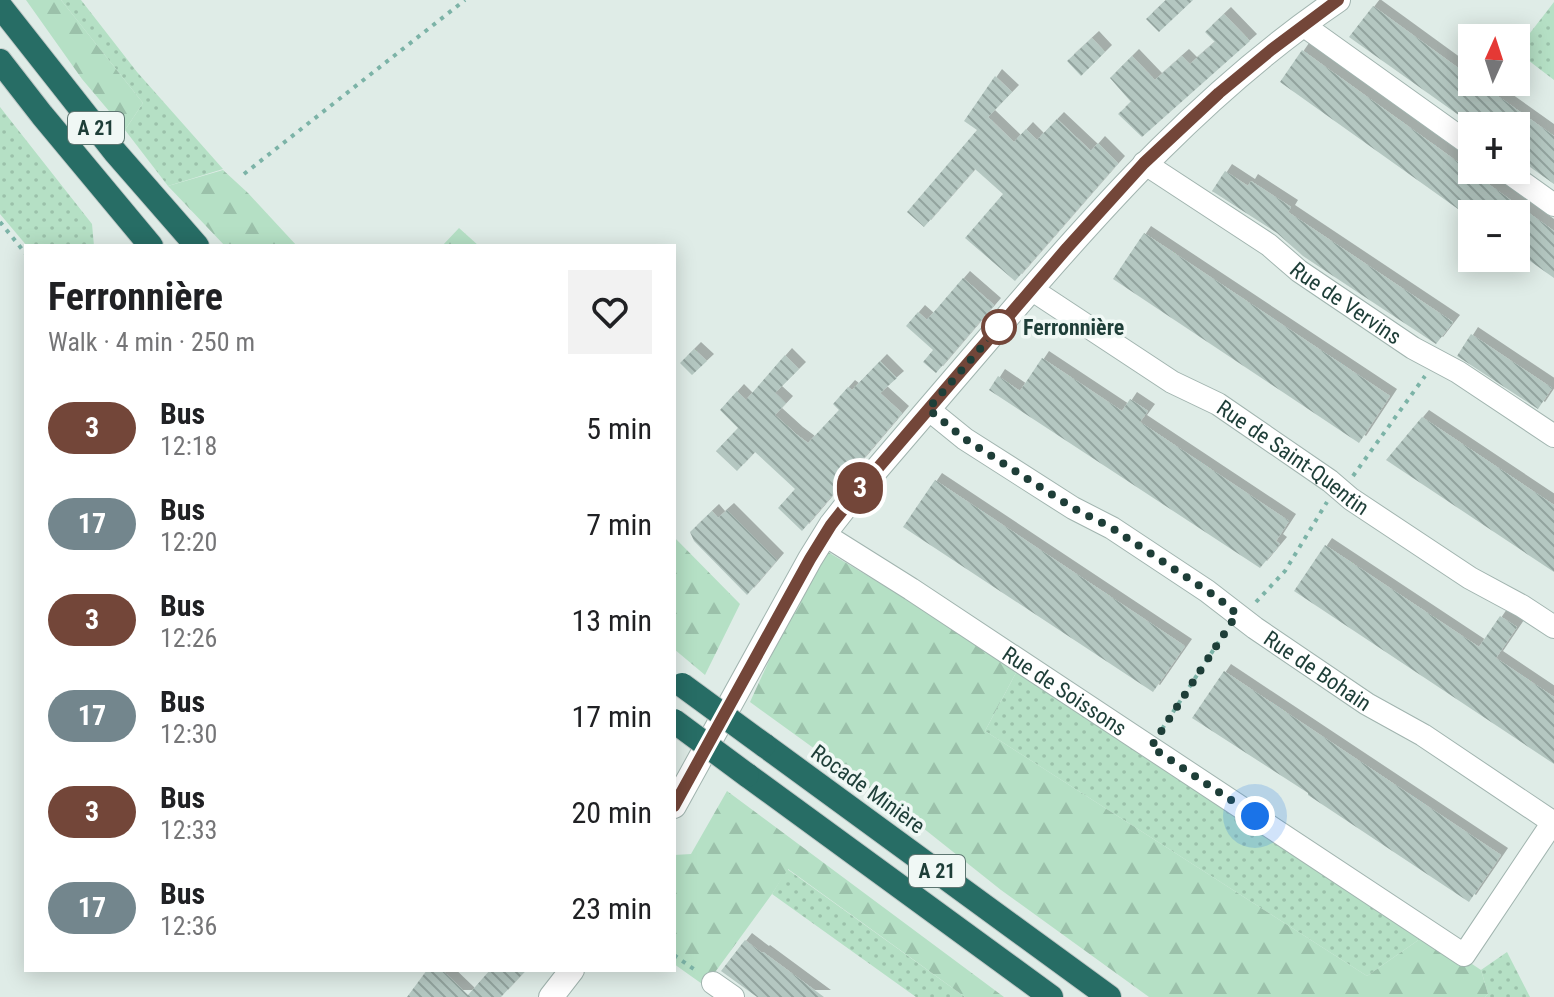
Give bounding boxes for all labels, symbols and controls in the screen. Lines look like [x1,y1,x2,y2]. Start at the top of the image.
north arrow [1458,24,1530,96]
map controls [1458,24,1530,272]
road number: A 21 [68,112,124,144]
button: + [1458,112,1530,184]
button: − [1458,200,1530,272]
street label: Rue de Vervins [1285,257,1406,349]
button: heart [568,270,652,354]
text: Ferronnière [48,275,223,319]
marker: Ferronnière [982,310,1016,344]
place label: Ferronnière [1023,315,1124,340]
text: Walk · 4 min · 250 m [48,327,255,357]
street label: Rue de Saint-Quentin [1212,395,1374,520]
text: Bus [160,396,205,431]
text: 3 [85,411,99,444]
text: 5 min [586,411,652,446]
text: 12:18 [160,431,217,461]
line badge: 3 [834,462,886,514]
text: 3 [853,471,867,504]
text: Bus [160,492,205,527]
text: 17 [78,507,106,540]
text: 7 min [586,507,652,542]
text: 12:20 [160,527,217,557]
text: Bus [160,588,205,623]
text: 3 [85,603,99,636]
text: 13 min [571,603,652,638]
text: 12:26 [160,623,217,653]
street label: Rue de Bohain [1259,625,1376,716]
street label: Rue de Soissons [998,641,1131,741]
text: Bus [160,684,205,719]
text: 17 [78,699,106,732]
text: 17 min [571,699,652,734]
text: 12:30 [160,719,217,749]
street label: Rocade Minière [806,739,930,839]
text: Bus [160,780,205,815]
text: 3 [85,795,99,828]
text: 20 min [571,795,652,830]
your location [1235,796,1275,836]
text: 12:33 [160,815,217,845]
road number: A 21 [909,855,965,887]
text: Bus [160,876,205,911]
text: 17 [78,891,106,924]
text: 23 min [571,891,652,926]
text: 12:36 [160,911,217,941]

